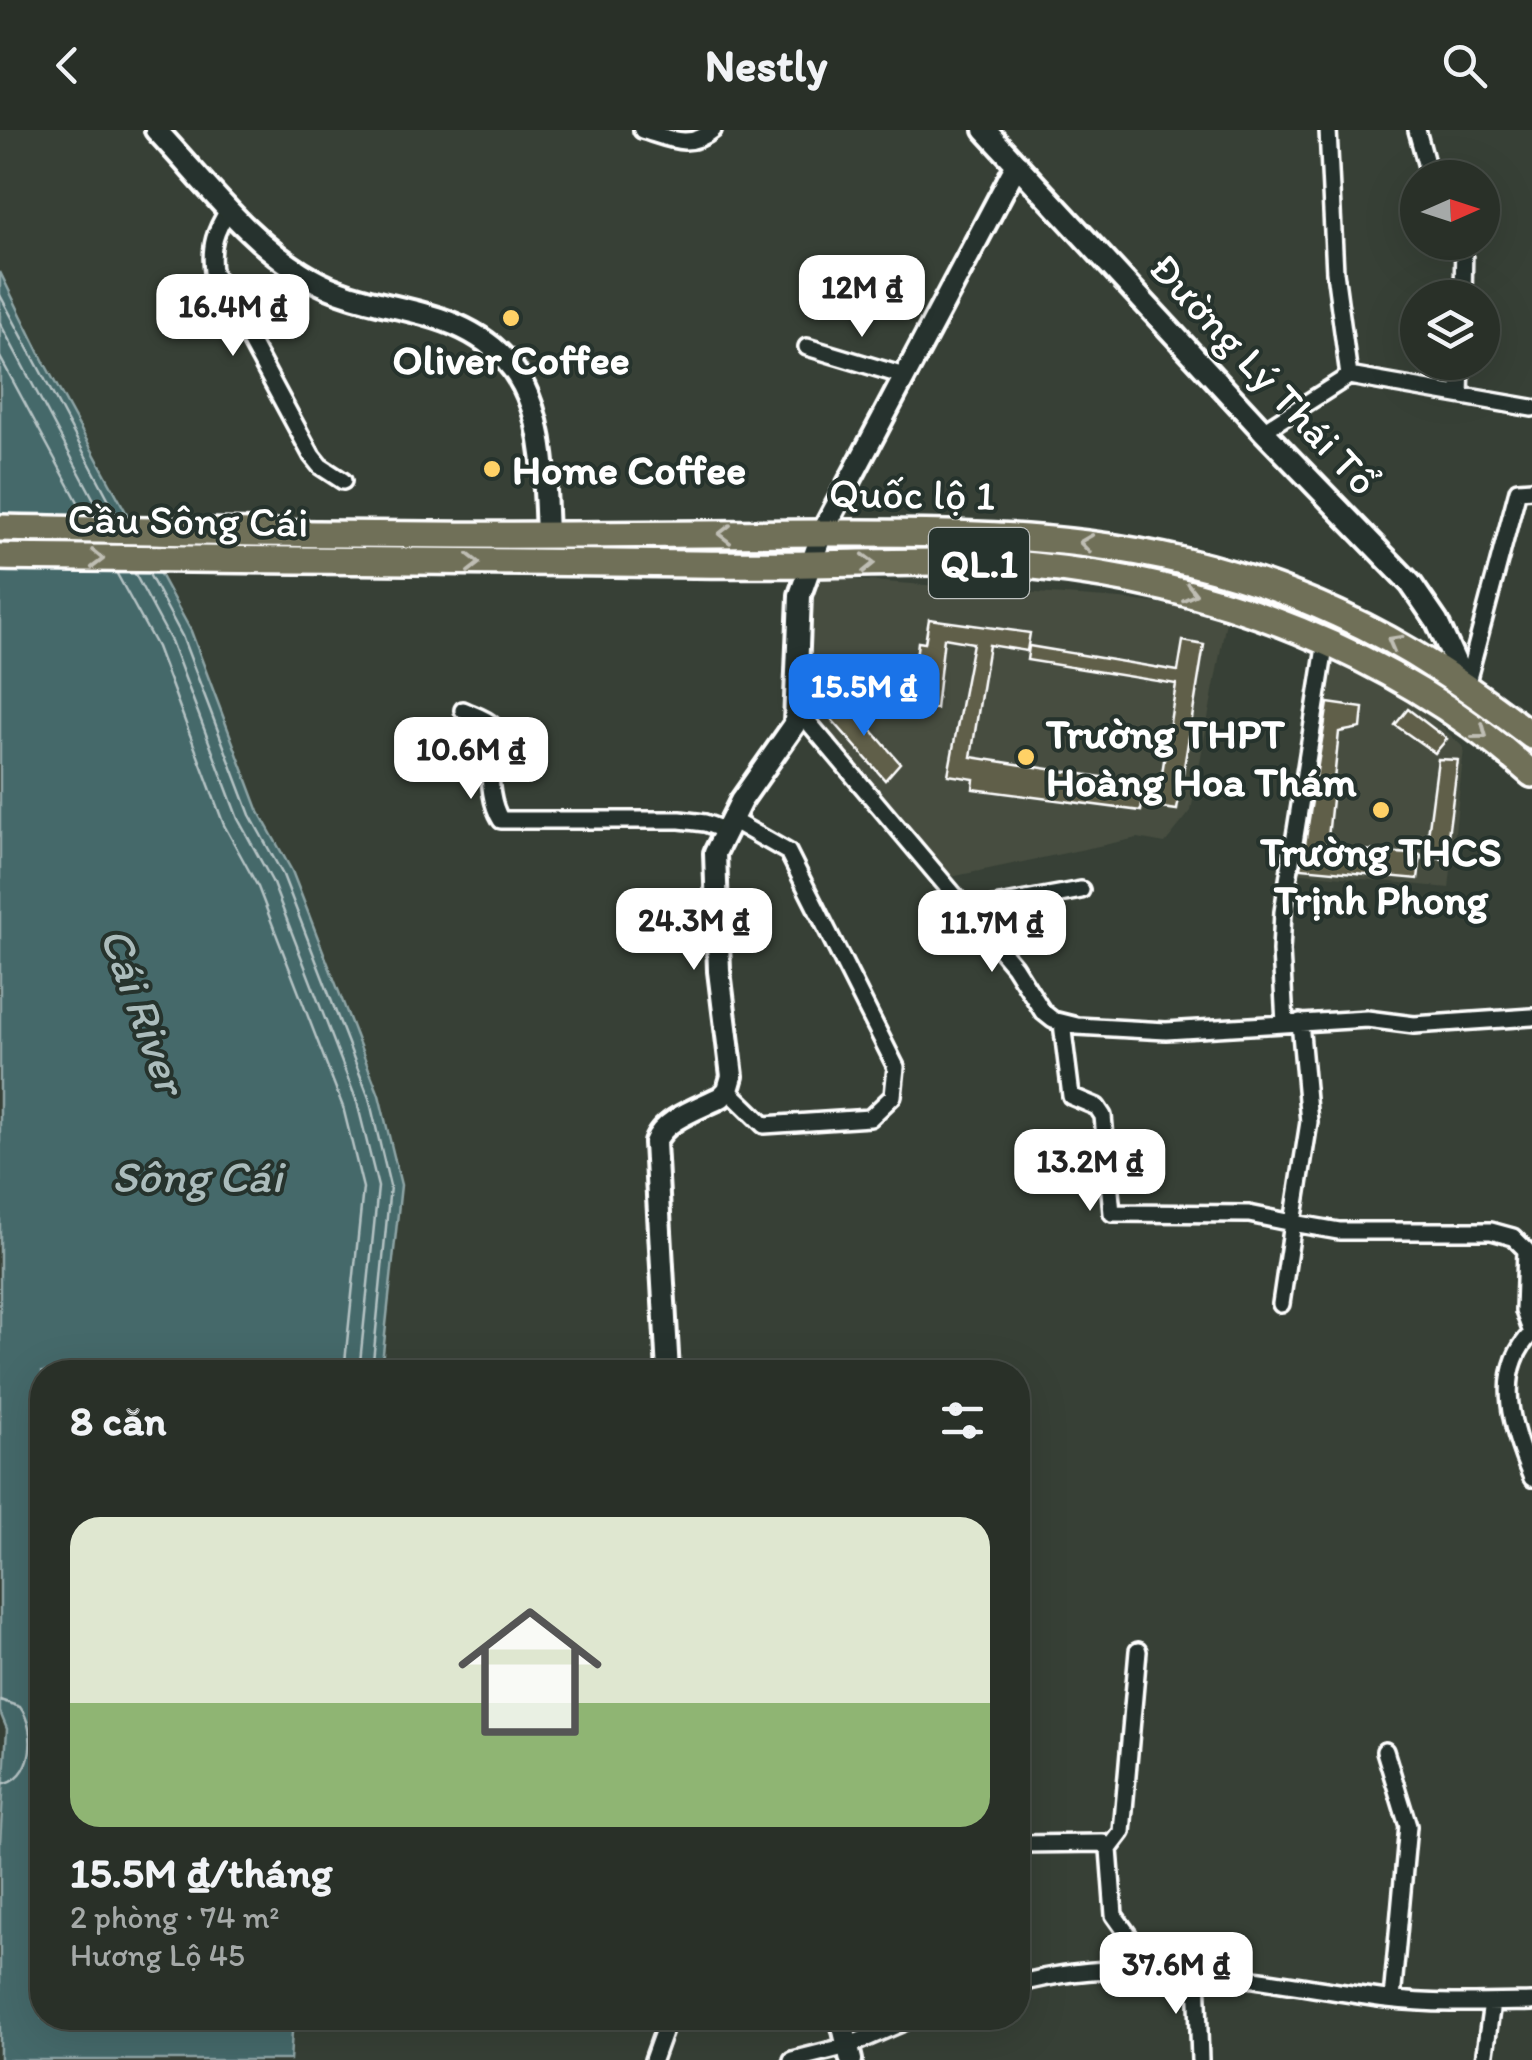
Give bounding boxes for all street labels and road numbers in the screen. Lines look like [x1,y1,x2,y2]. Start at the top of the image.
street label: Đường Lý Thái Tổ [1139,242,1389,506]
street label: Quốc lộ 1 [828,467,996,521]
street label: Cầu Sông Cái [67,492,309,548]
road number: QL.1 [929,528,1029,598]

